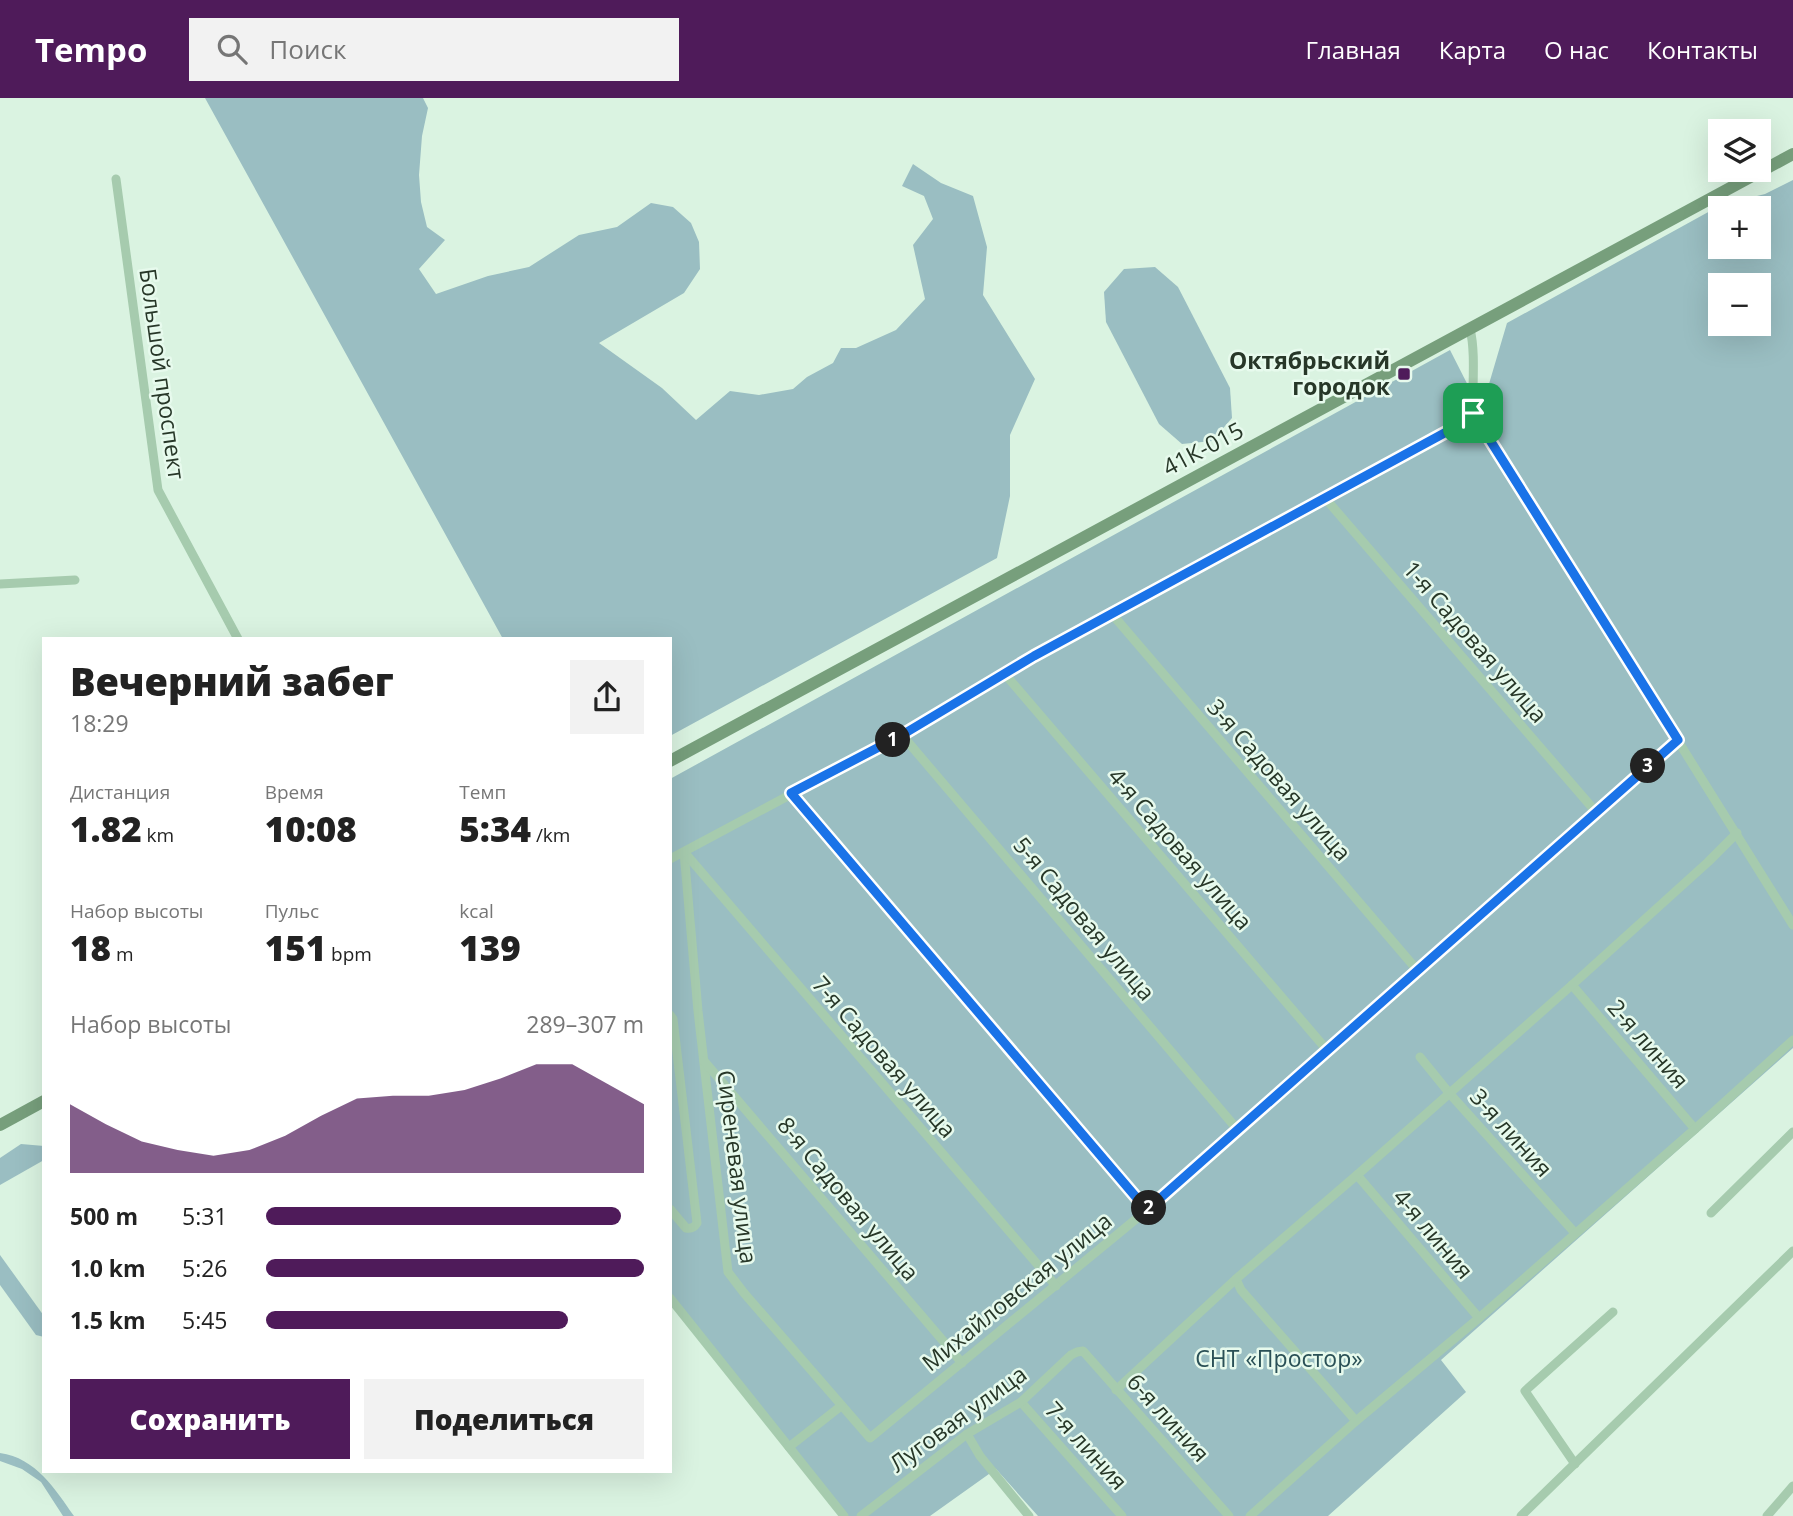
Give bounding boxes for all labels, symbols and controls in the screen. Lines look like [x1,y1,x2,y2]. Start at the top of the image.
search box [189,18,679,81]
text: Tempo [35,27,147,72]
icon: search [213,30,251,68]
text: Поиск [269,31,346,67]
text: Главная [1306,33,1401,66]
text: Карта [1439,33,1506,66]
text: О нас [1544,33,1609,66]
text: Контакты [1647,33,1758,66]
map controls [1708,119,1771,336]
button: layers [1708,119,1771,182]
button: + [1708,196,1771,259]
street label: Большой проспект [132,266,194,482]
button: − [1708,273,1771,336]
place label: Октябрьский городок [1229,344,1391,402]
marker: Октябрьский городок [1396,366,1412,382]
pin [1443,383,1503,443]
icon: arrive [1454,394,1492,432]
street label: 41К-015 [1157,414,1249,483]
street label: 1-я Садовая улица [1397,554,1555,729]
text: Вечерний забег [70,655,394,707]
button: share [570,660,644,734]
street label: 3-я Садовая улица [1201,692,1359,867]
text: 18:29 [70,707,129,739]
pin: 1 [876,722,910,758]
text: 1 [887,726,898,752]
pin: 3 [1630,748,1666,784]
text: 3 [1642,752,1653,778]
street label: 4-я Садовая улица [1102,761,1260,936]
text: Дистанция [70,779,170,805]
text: Время [265,779,324,805]
text: Темп [459,779,506,805]
text: 1.82 [70,805,142,852]
text: 10:08 [265,805,357,852]
text: 5:34 [459,805,531,852]
text: km [142,822,174,848]
text: /km [531,822,570,848]
street label: 5-я Садовая улица [1007,830,1163,1007]
text: Набор высоты [70,898,203,924]
text: Пульс [265,898,319,924]
text: kcal [459,898,494,924]
text: 18 [70,924,111,971]
text: 151 [265,924,326,971]
text: 139 [459,924,521,971]
text: m [111,941,134,967]
text: bpm [326,941,372,967]
street label: 7-я Садовая улица [806,969,964,1144]
street label: 2-я линия [1601,992,1697,1095]
text: Набор высоты [70,1008,232,1040]
text: 289–307 m [526,1008,644,1040]
street label: Сиреневая улица [710,1068,766,1265]
street label: 3-я линия [1463,1081,1560,1184]
street label: 8-я Садовая улица [771,1110,927,1287]
street label: 4-я линия [1386,1181,1481,1285]
pin: 2 [1132,1190,1166,1226]
text: 2 [1143,1194,1154,1220]
text: 500 m [70,1200,138,1232]
text: 5:31 [182,1200,228,1232]
street label: Михайловская улица [915,1205,1118,1378]
text: 1.0 km [70,1252,146,1284]
text: 5:26 [182,1252,228,1284]
text: 1.5 km [70,1304,146,1336]
text: 5:45 [182,1304,228,1336]
park label: СНТ «Простор» [1195,1342,1363,1374]
street label: Луговая улица [882,1357,1033,1479]
street label: 6-я линия [1120,1366,1217,1469]
button: Сохранить [70,1379,350,1459]
button: Поделиться [364,1379,644,1459]
street label: 7-я линия [1038,1394,1135,1497]

